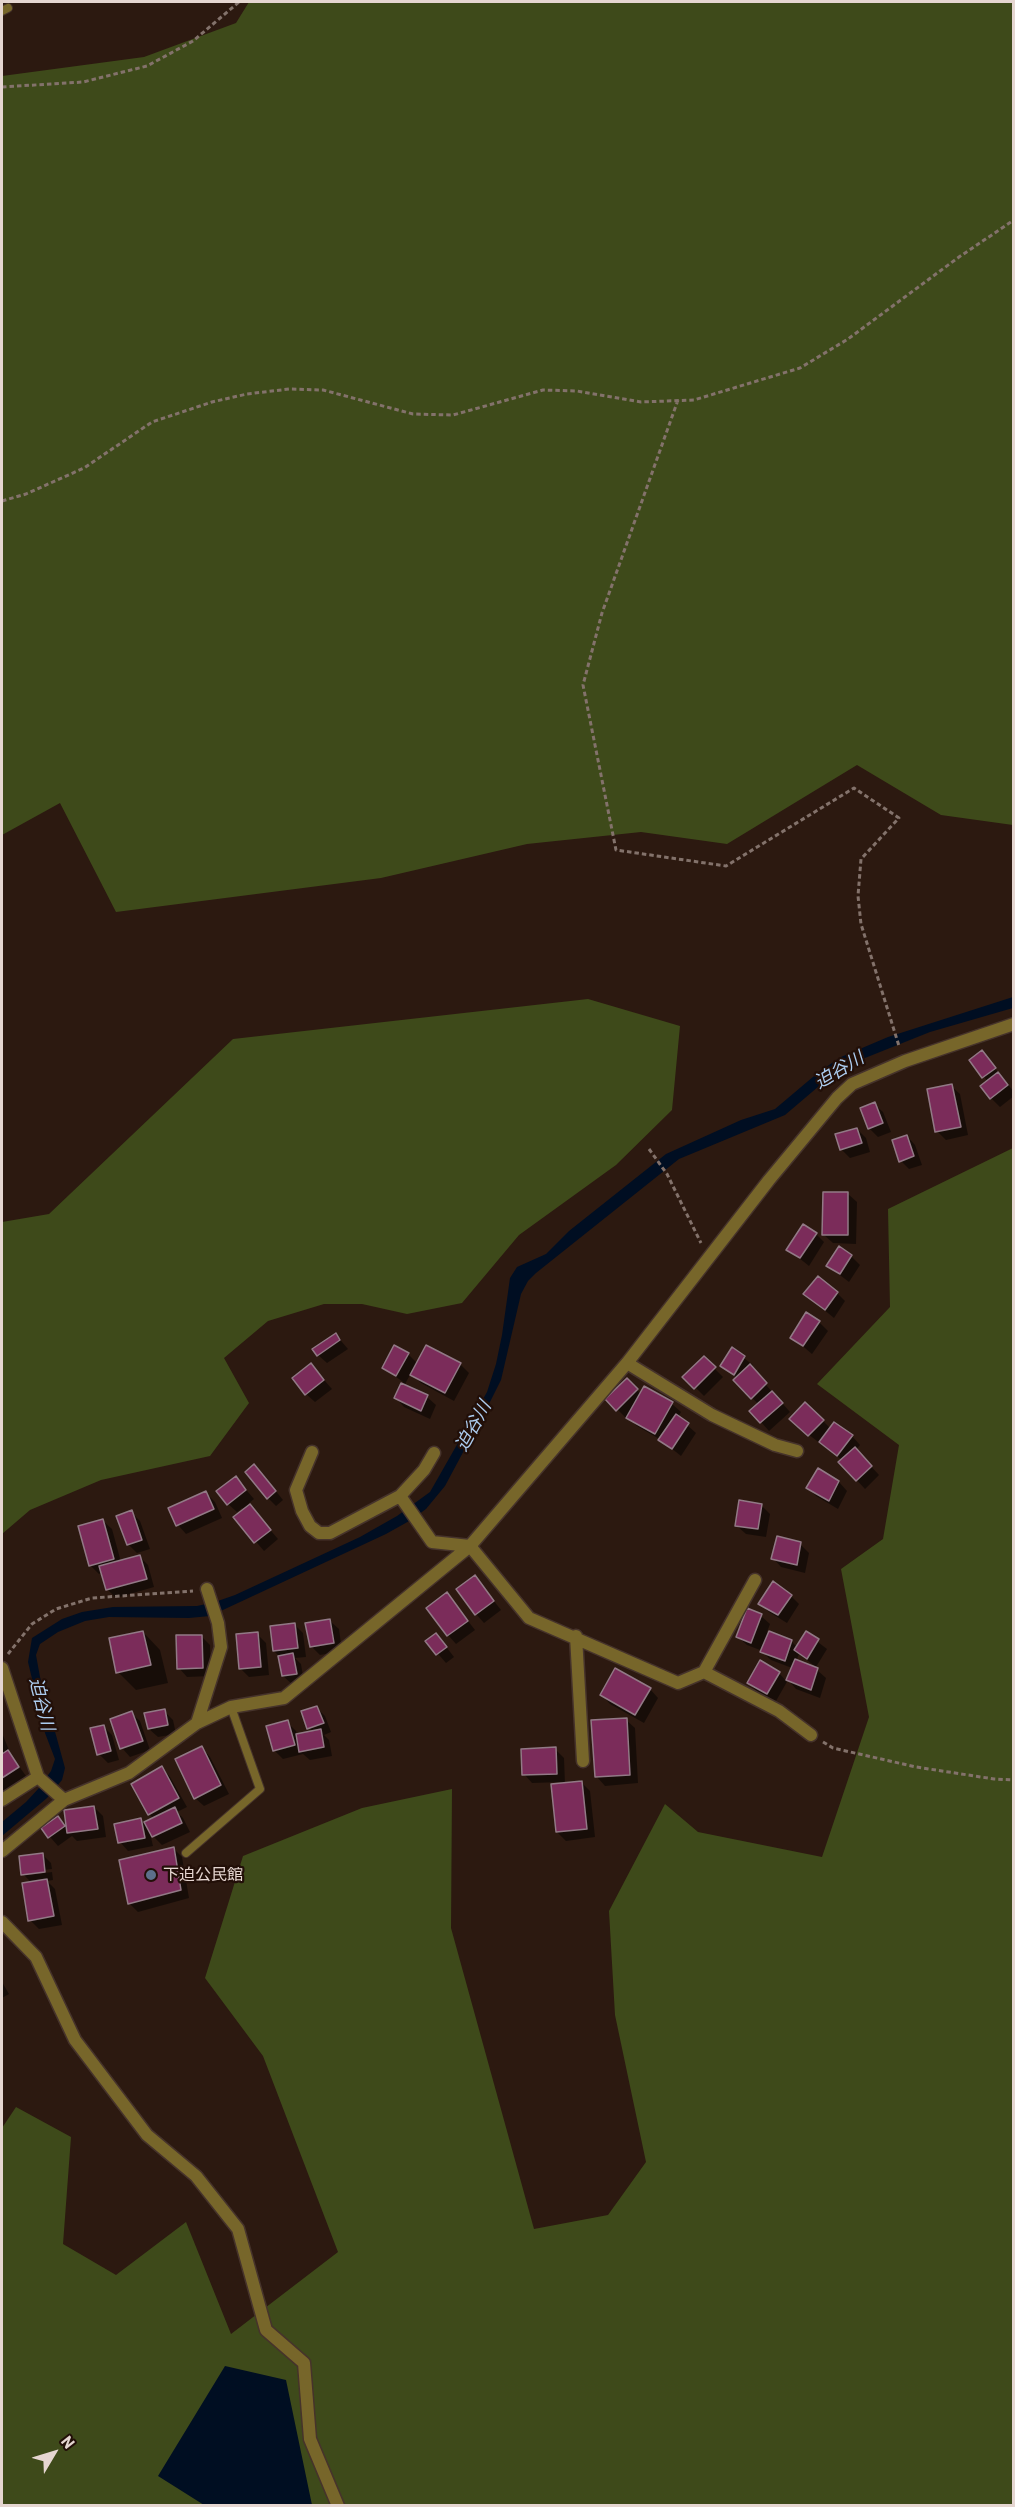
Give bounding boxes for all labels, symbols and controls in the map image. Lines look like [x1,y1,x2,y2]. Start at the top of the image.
water label: 迫谷川 [810,1047,868,1093]
water label: 迫谷川 [450,1397,496,1455]
water label: 迫谷川 [25,1675,59,1733]
place label: 下迫公民館 [163,1865,243,1885]
marker: 下迫公民館 [144,1868,158,1882]
north arrow [24,2423,84,2483]
text: N [58,2432,79,2452]

